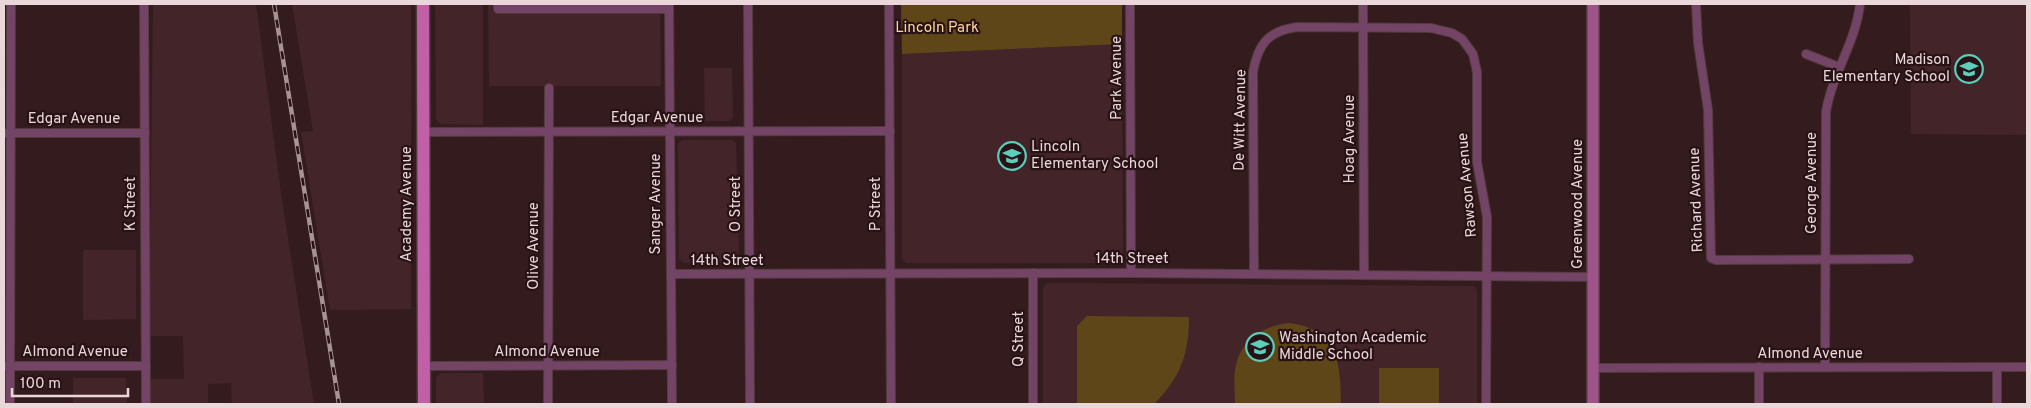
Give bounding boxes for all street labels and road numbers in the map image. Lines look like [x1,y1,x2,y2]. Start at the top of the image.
street label: Park Avenue [1108,36,1127,120]
street label: De Witt Avenue [1231,69,1251,171]
street label: Hoag Avenue [1341,95,1360,183]
street label: Edgar Avenue [611,109,703,128]
street label: Edgar Avenue [28,110,120,129]
street label: Rawson Avenue [1454,132,1482,238]
street label: George Avenue [1803,132,1822,234]
street label: Greenwood Avenue [1569,139,1588,269]
street label: Academy Avenue [398,146,417,262]
street label: Richard Avenue [1686,147,1708,253]
street label: Sanger Avenue [647,153,666,255]
street label: O Street [727,176,746,232]
street label: K Street [122,177,141,231]
street label: P Street [867,177,886,231]
street label: Olive Avenue [525,202,544,290]
street label: 14th Street [1095,250,1169,269]
street label: 14th Street [690,252,764,271]
street label: Q Street [1010,311,1029,367]
street label: Almond Avenue [22,343,128,362]
street label: Almond Avenue [494,343,600,362]
street label: Almond Avenue [1757,345,1863,364]

